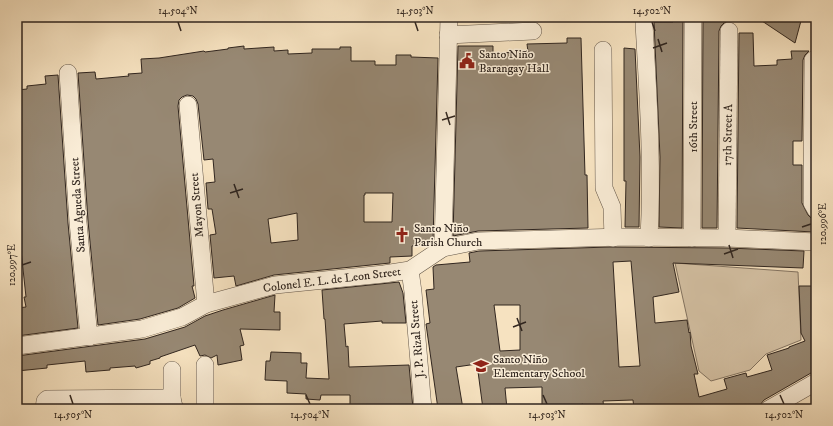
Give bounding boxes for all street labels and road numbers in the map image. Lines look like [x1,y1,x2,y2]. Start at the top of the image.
street label: 16th Street [686,101,701,153]
street label: 17th Street A [720,104,736,166]
street label: Santa Agueda Street [67,157,89,253]
street label: Mayon Street [187,172,207,238]
street label: Colonel E. L. de Leon Street [262,264,402,296]
street label: J. P. Rizal Street [406,300,428,379]

